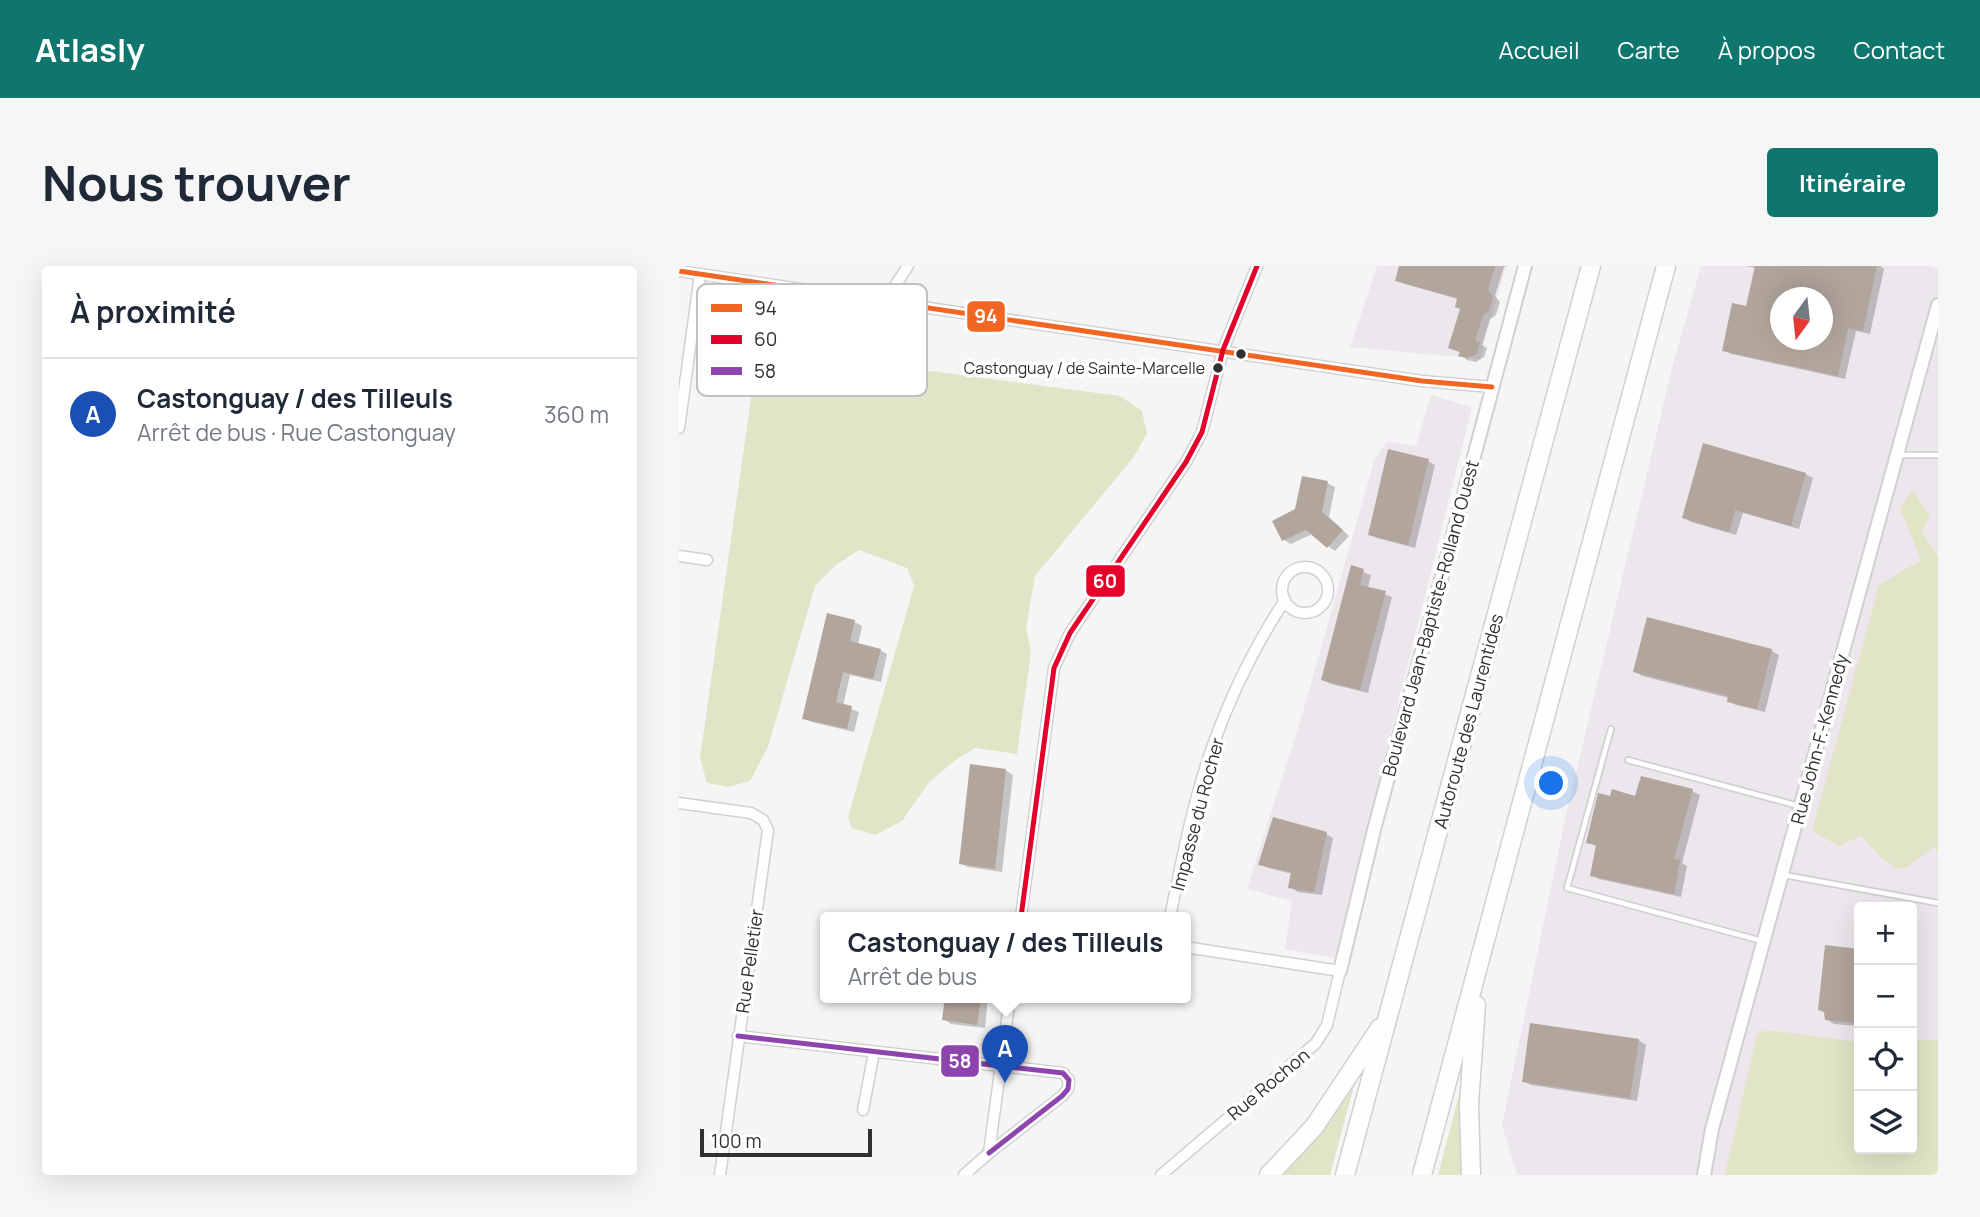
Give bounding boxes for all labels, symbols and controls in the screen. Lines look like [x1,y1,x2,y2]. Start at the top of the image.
text: Atlasly [35,27,145,72]
text: Accueil [1499,33,1579,66]
text: Carte [1617,33,1680,66]
text: À propos [1718,33,1816,66]
text: Contact [1854,33,1945,66]
button: Itinéraire [1767,148,1938,217]
text: Nous trouver [42,149,351,216]
legend [697,284,927,396]
north arrow [1770,287,1833,350]
text: À proximité [70,291,236,332]
text: 94 [754,295,777,321]
line badge: 94 [966,300,1006,333]
text: 94 [974,303,998,329]
text: 60 [754,326,777,352]
unlabelled marker [1234,347,1248,361]
place label: Castonguay / de Sainte-Marcelle [964,357,1205,379]
text: 58 [754,358,776,384]
marker: Castonguay / de Sainte-Marcelle [1211,361,1225,375]
text: Castonguay / des Tilleuls [137,380,453,416]
text: A [85,398,101,430]
text: 360 m [544,398,609,430]
text: Arrêt de bus · Rue Castonguay [137,416,456,448]
street label: Boulevard Jean-Baptiste-Rolland Ouest [1376,457,1484,779]
line badge: 60 [1085,564,1126,598]
text: 60 [1093,568,1117,594]
street label: Autoroute des Laurentides [1428,611,1508,831]
street label: Rue John-F.-Kennedy [1785,651,1853,827]
street label: Impasse du Rocher [1165,734,1229,893]
your location [1534,766,1568,800]
map controls [1854,902,1917,1154]
button: + [1854,902,1917,965]
street label: Rue Pelletier [730,907,768,1015]
popup [820,912,1191,1003]
text: Castonguay / des Tilleuls [848,924,1163,960]
text: Arrêt de bus [848,960,977,992]
button: − [1854,965,1917,1028]
pin: A [982,1025,1028,1083]
button: locate [1854,1028,1917,1091]
street label: Rue Rochon [1222,1043,1314,1125]
line badge: 58 [940,1044,980,1078]
text: 58 [949,1048,971,1074]
button: layers [1854,1091,1917,1154]
scale bar [700,1126,871,1158]
text: 100 m [711,1128,762,1154]

